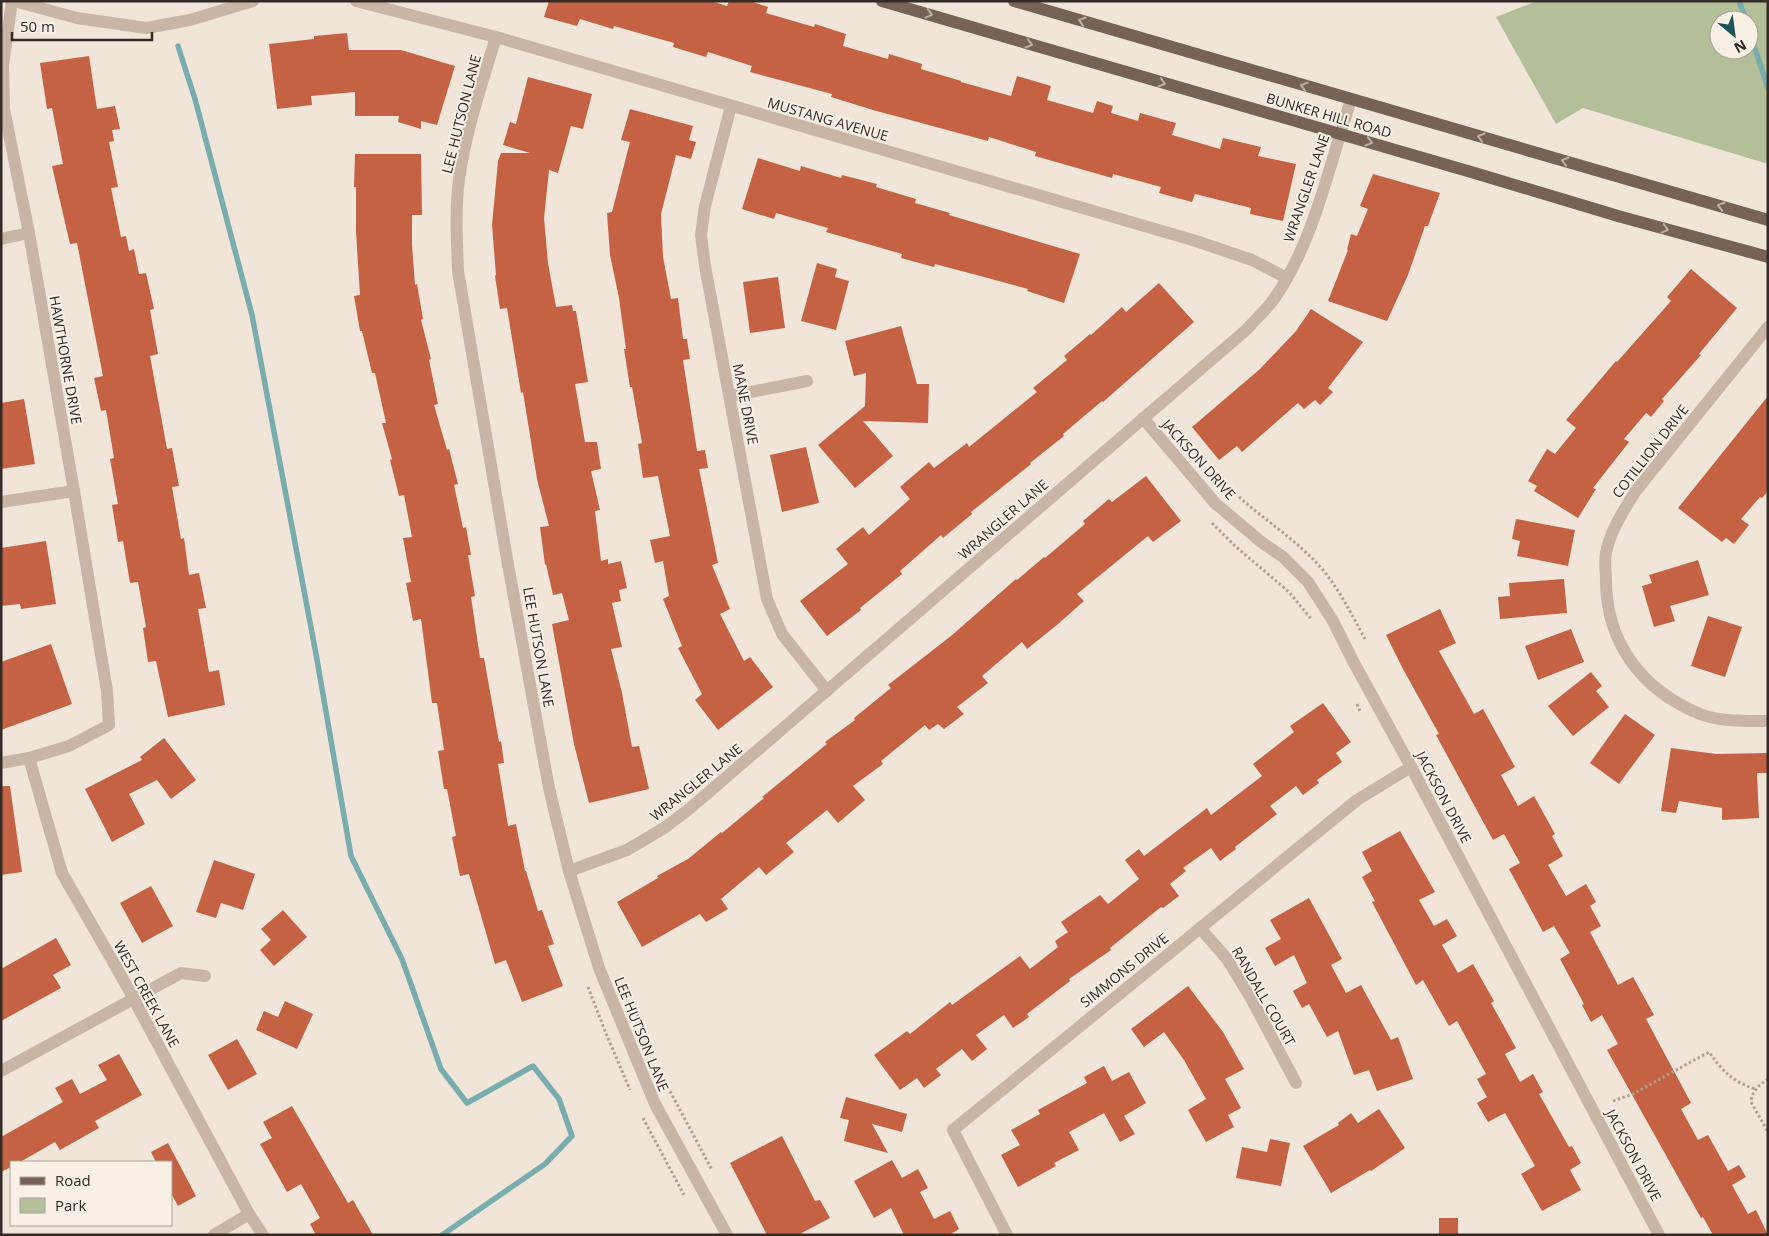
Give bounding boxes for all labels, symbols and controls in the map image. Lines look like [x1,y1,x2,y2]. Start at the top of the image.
one-way arrow [924,9,932,19]
scale bar [12,10,152,42]
north arrow [1709,10,1759,60]
text: 50 m [20,16,55,36]
one-way arrow [1078,17,1086,27]
text: N [1731,36,1750,58]
one-way arrow [1025,38,1033,48]
street label: LEE HUTSON LANE [437,53,485,175]
one-way arrow [1158,78,1166,88]
one-way arrow [1300,81,1309,92]
street label: BUNKER HILL ROAD [1264,88,1394,142]
street label: MUSTANG AVENUE [765,93,891,145]
street label: WRANGLER LANE [1279,131,1333,245]
one-way arrow [1477,132,1486,143]
one-way arrow [1365,136,1374,147]
one-way arrow [1561,156,1569,166]
one-way arrow [1717,201,1726,211]
one-way arrow [1661,223,1670,234]
street label: HAWTHORNE DRIVE [45,294,87,426]
street label: MANE DRIVE [729,362,763,446]
street label: COTILLION DRIVE [1607,400,1693,502]
street label: JACKSON DRIVE [1157,413,1240,503]
street label: WRANGLER LANE [954,475,1052,563]
street label: LEE HUTSON LANE [519,585,559,709]
street label: WRANGLER LANE [646,739,746,825]
street label: JACKSON DRIVE [1411,746,1476,846]
street label: SIMMONS DRIVE [1076,929,1172,1011]
street label: WEST CREEK LANE [110,937,184,1051]
street label: RANDALL COURT [1228,943,1300,1049]
street label: LEE HUTSON LANE [610,974,674,1094]
street label: JACKSON DRIVE [1601,1104,1666,1204]
legend [10,1161,172,1226]
text: Road [55,1170,91,1190]
text: Park [55,1195,86,1215]

